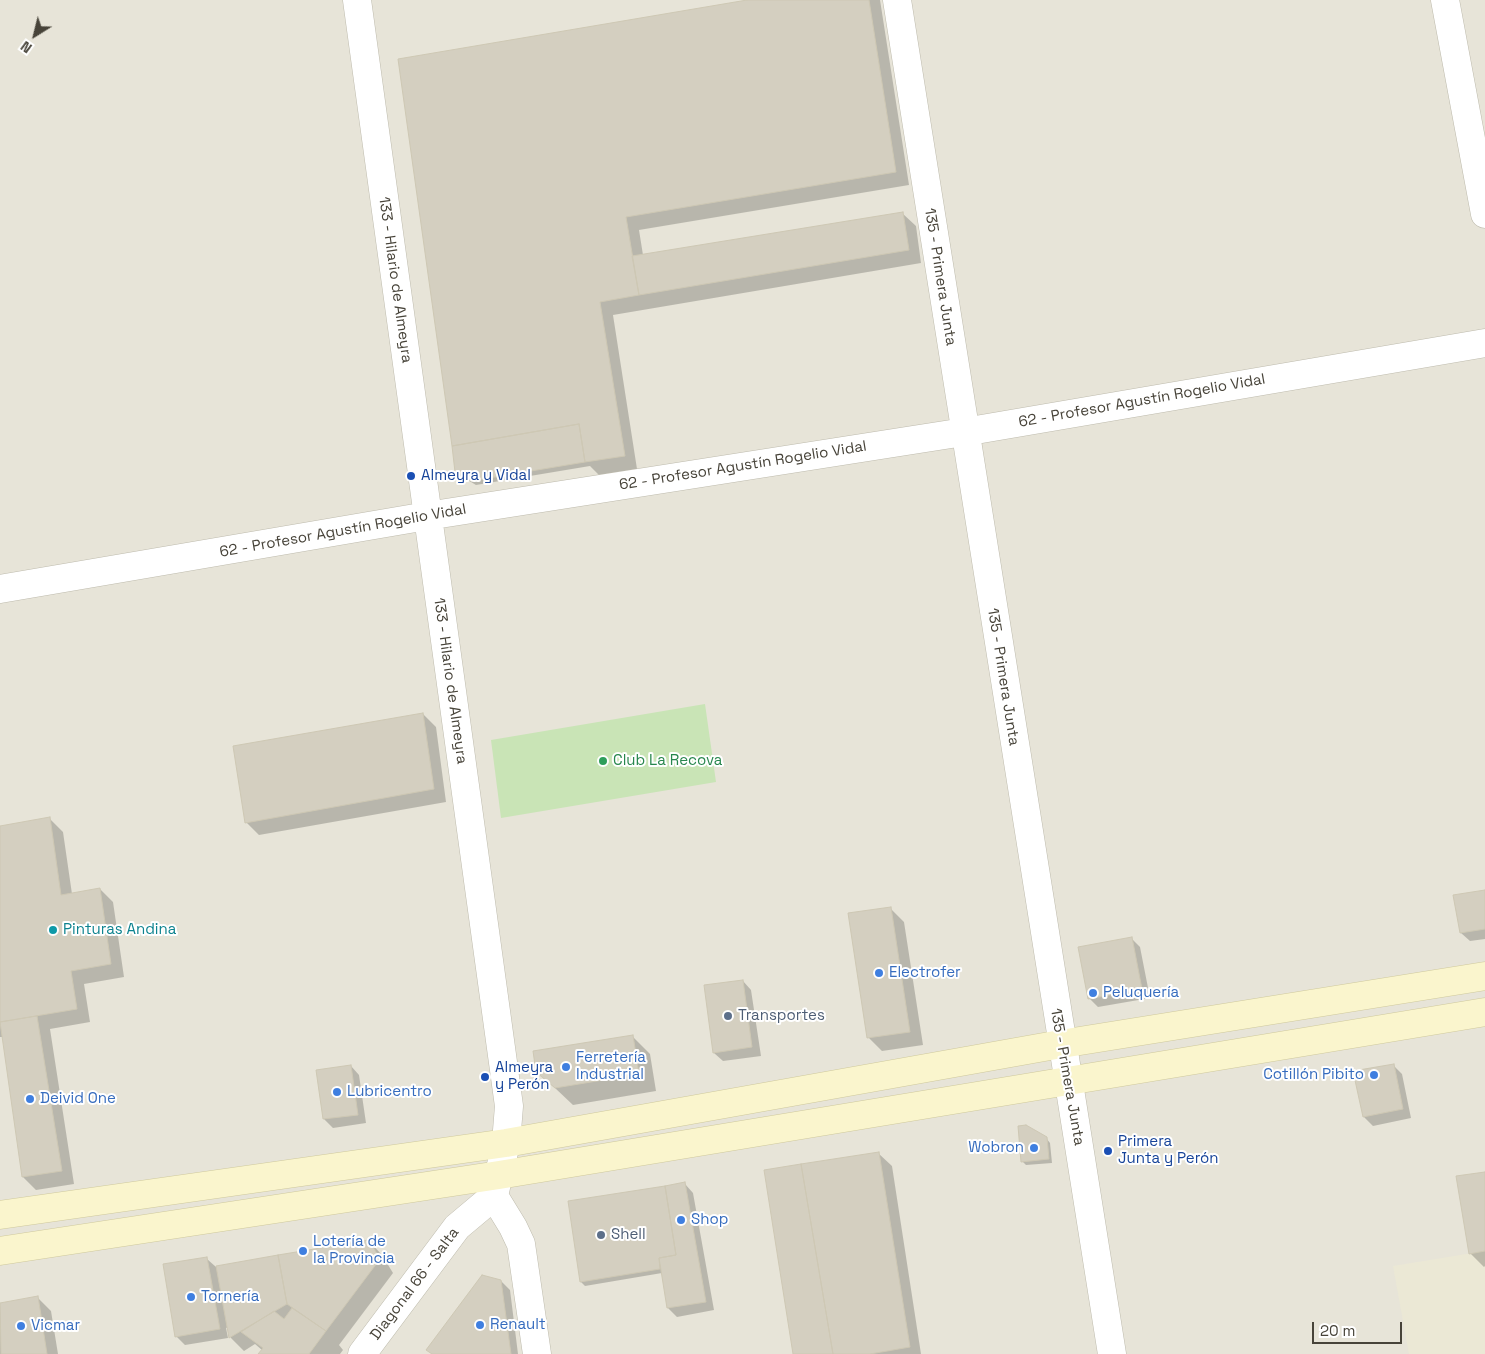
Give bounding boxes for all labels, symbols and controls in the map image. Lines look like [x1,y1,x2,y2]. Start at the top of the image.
north arrow [10,10,60,60]
text: N [17,37,35,57]
street label: 133 - Hilario de Almeyra [374,196,416,364]
street label: 135 - Primera Junta [920,207,960,347]
street label: 62 - Profesor Agustín Rogelio Vidal [1017,370,1267,432]
street label: 62 - Profesor Agustín Rogelio Vidal [618,438,868,494]
place label: Almeyra y Vidal [421,467,531,485]
marker: Almeyra y Vidal [405,470,417,482]
street label: 62 - Profesor Agustín Rogelio Vidal [218,500,468,562]
street label: 133 - Hilario de Almeyra [429,597,471,765]
street label: 135 - Primera Junta [983,607,1023,747]
place label: Club La Recova [613,752,722,770]
marker: Club La Recova [597,755,609,767]
place label: Pinturas Andina [63,921,176,939]
marker: Pinturas Andina [47,924,59,936]
place label: Electrofer [889,964,961,982]
marker: Electrofer [873,967,885,979]
place label: Peluquería [1103,984,1179,1002]
marker: Peluquería [1087,987,1099,999]
place label: Transportes [738,1007,825,1025]
street label: 135 - Primera Junta [1046,1007,1088,1147]
marker: Transportes [722,1010,734,1022]
place label: Ferretería Industrial [576,1049,646,1084]
place label: Almeyra y Perón [495,1059,553,1094]
marker: Ferretería Industrial [560,1061,572,1073]
place label: Cotillón Pibito [1263,1066,1364,1084]
marker: Cotillón Pibito [1368,1069,1380,1081]
marker: Almeyra y Perón [479,1071,491,1083]
place label: Lubricentro [347,1083,432,1101]
marker: Lubricentro [331,1086,343,1098]
place label: Deivid One [40,1090,116,1108]
marker: Deivid One [24,1093,36,1105]
place label: Primera Junta y Perón [1118,1133,1219,1168]
place label: Wobron [968,1139,1024,1157]
marker: Wobron [1028,1142,1040,1154]
marker: Primera Junta y Perón [1102,1145,1114,1157]
place label: Shop [691,1211,728,1229]
marker: Shop [675,1214,687,1226]
street label: Diagonal 66 - Salta [367,1224,463,1344]
place label: Shell [611,1226,646,1244]
marker: Shell [595,1229,607,1241]
place label: Lotería de la Provincia [313,1233,395,1268]
marker: Lotería de la Provincia [297,1245,309,1257]
place label: Tornería [201,1288,259,1306]
marker: Tornería [185,1291,197,1303]
scale bar [1315,1312,1405,1344]
place label: Renault [490,1316,546,1334]
place label: Vicmar [31,1317,80,1335]
marker: Renault [474,1319,486,1331]
marker: Vicmar [15,1320,27,1332]
text: 20 m [1320,1321,1355,1340]

